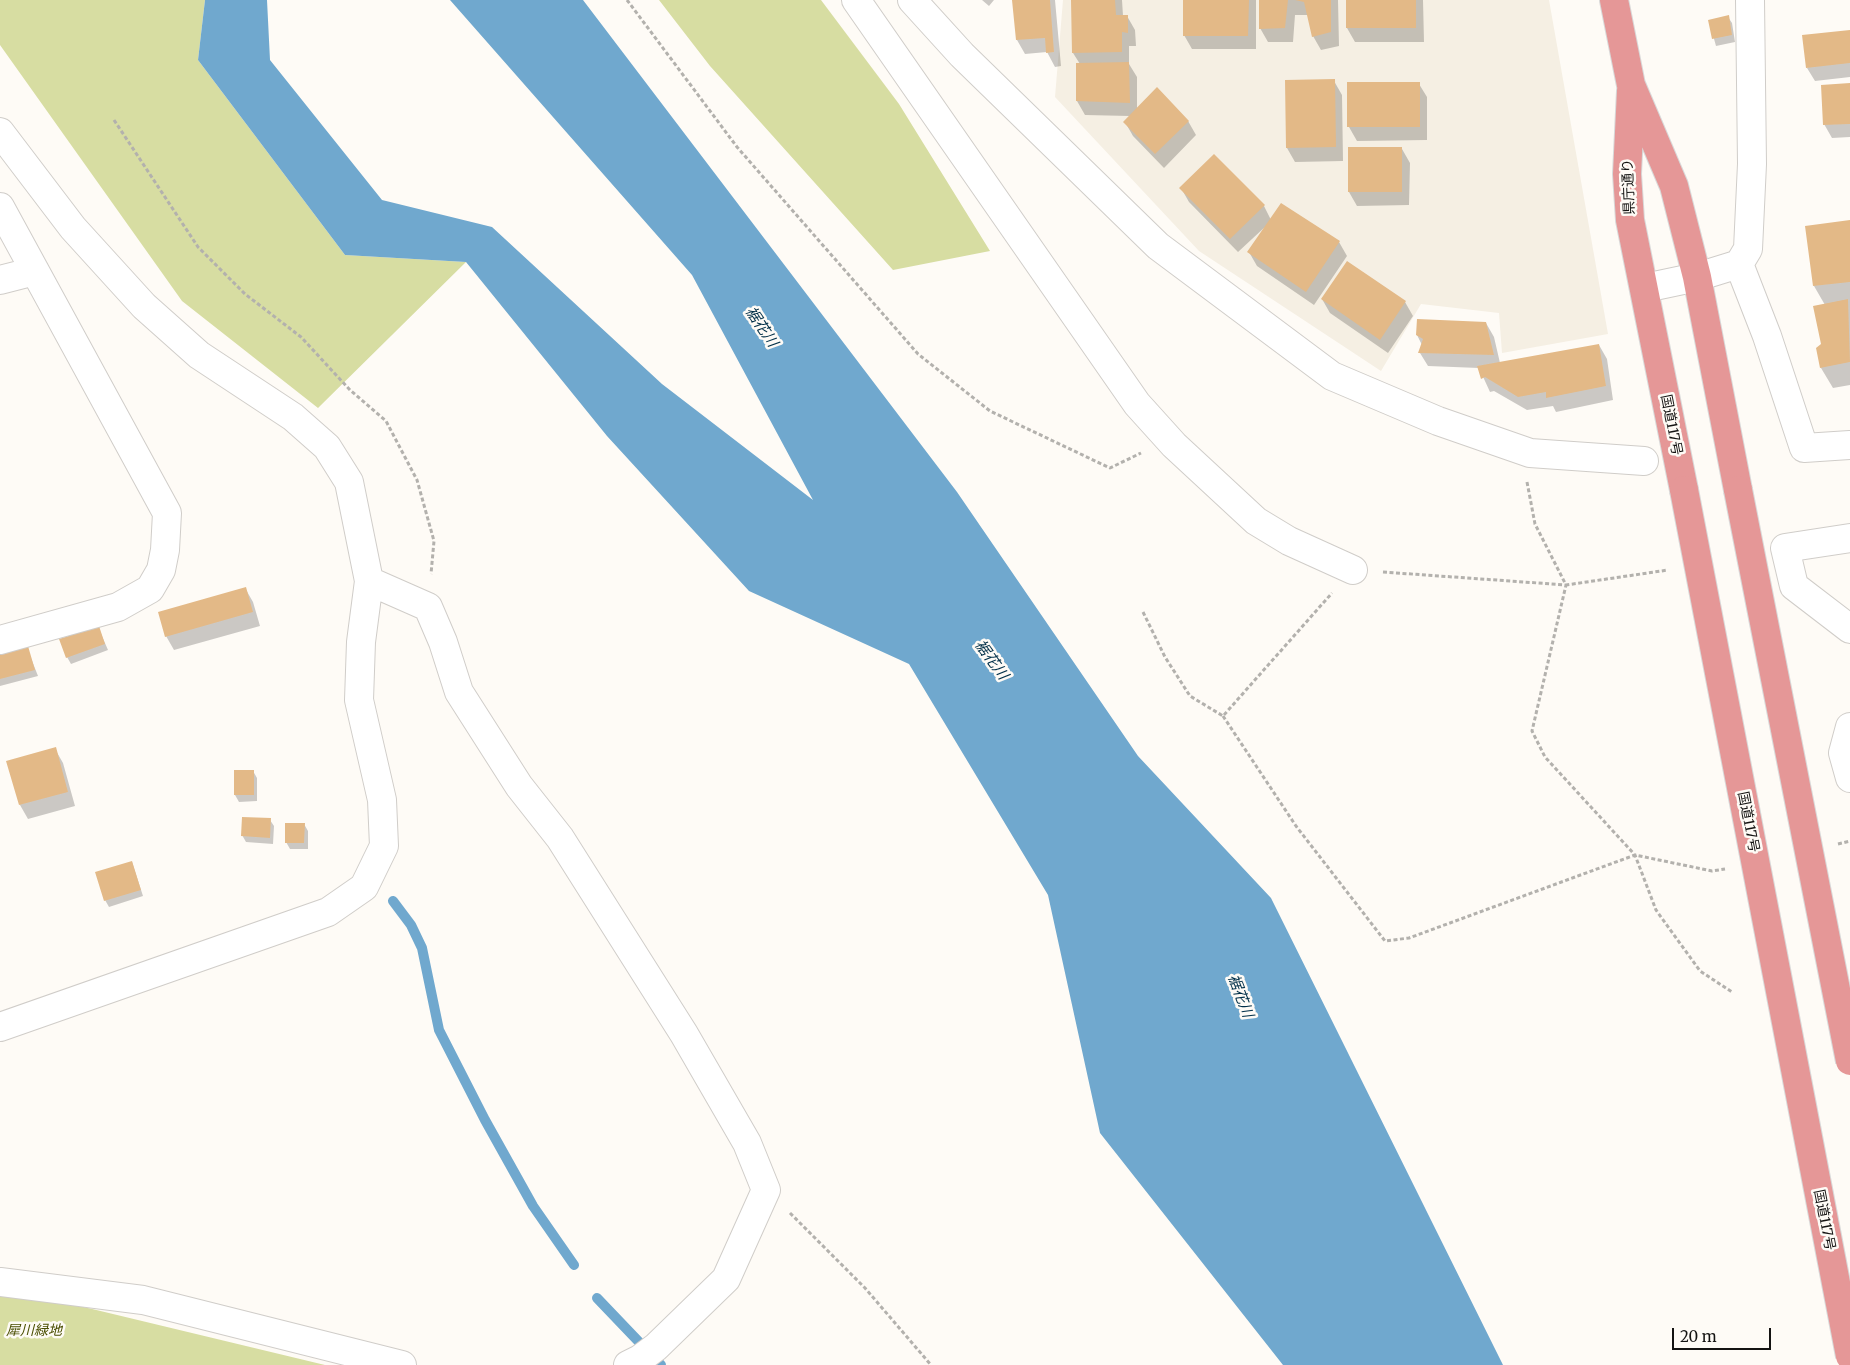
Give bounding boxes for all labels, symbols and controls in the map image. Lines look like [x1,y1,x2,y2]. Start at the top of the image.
street label: 県庁通り [1620,159,1638,215]
water label: 裾花川 [741,303,781,351]
street label: 国道117号 [1657,393,1685,457]
water label: 裾花川 [970,637,1012,683]
street label: 国道117号 [1734,790,1762,854]
water label: 裾花川 [1224,972,1256,1020]
street label: 国道117号 [1810,1188,1838,1252]
scale bar [1675,1318,1774,1350]
park label: 犀川緑地 [6,1323,62,1339]
text: 20 m [1680,1327,1717,1346]

